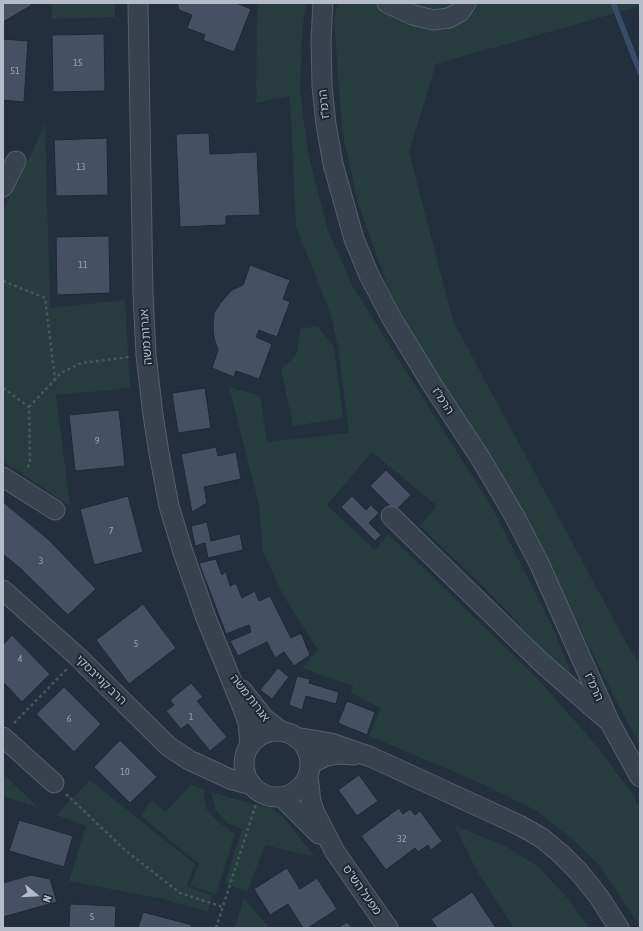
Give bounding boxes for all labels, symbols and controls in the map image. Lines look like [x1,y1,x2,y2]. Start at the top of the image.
house number: 15 [73,57,83,69]
house number: 51 [10,65,20,77]
street label: הרמ"ז [315,89,333,119]
house number: 13 [76,161,86,173]
house number: 11 [78,259,88,271]
street label: אגרות משה [137,309,155,365]
street label: הרמ"ז [429,385,457,417]
house number: 9 [95,435,99,447]
house number: 7 [109,525,113,537]
house number: 3 [39,555,43,567]
house number: 5 [134,638,138,650]
street label: הרב קנייבסקי [73,652,129,708]
house number: 4 [18,653,22,665]
street label: אגרות משה [227,671,273,725]
street label: הרמ"ז [581,671,607,703]
house number: 1 [189,711,193,723]
house number: 6 [67,713,71,725]
house number: 10 [120,766,130,778]
house number: 32 [397,833,407,845]
street label: מפעל הש"ס [340,862,384,918]
north arrow [16,875,56,915]
text: N [41,894,54,904]
house number: 5 [90,911,94,923]

